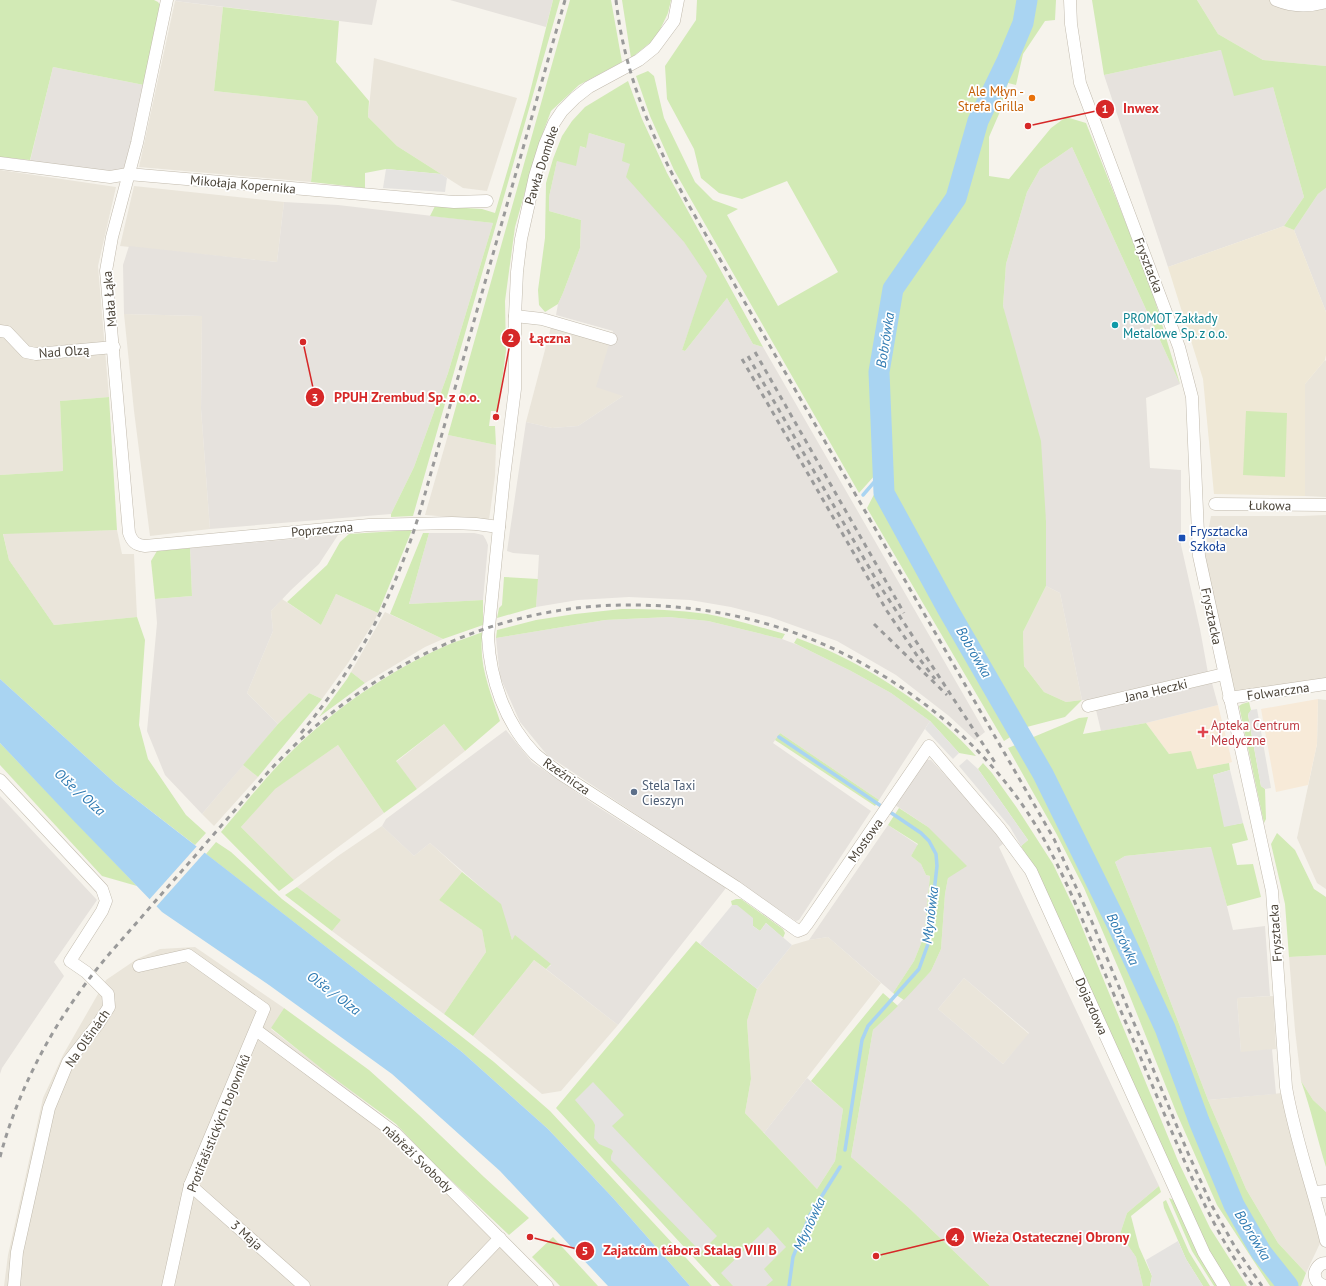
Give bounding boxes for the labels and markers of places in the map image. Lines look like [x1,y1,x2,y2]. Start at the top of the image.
place label: Ale Młyn - Strefa Grilla [958,83,1024,115]
marker: Ale Młyn - Strefa Grilla [1027,93,1037,103]
callout: Inwex [1095,96,1166,122]
place label: PROMOT Zakłady Metalowe Sp. z o.o. [1123,310,1228,342]
marker: PROMOT Zakłady Metalowe Sp. z o.o. [1110,320,1120,330]
callout: Łączna [501,325,578,351]
callout: PPUH Zrembud Sp. z o.o. [305,384,489,410]
place label: Frysztacka Szkoła [1190,523,1248,555]
marker: Frysztacka Szkoła [1177,533,1187,543]
place label: Apteka Centrum Medyczne [1211,717,1300,749]
marker: Apteka Centrum Medyczne [1198,727,1208,737]
place label: Stela Taxi Cieszyn [642,777,696,809]
marker: Stela Taxi Cieszyn [629,787,639,797]
callout: Wieża Ostatecznej Obrony [945,1224,1138,1250]
callout: Zajatcům tábora Stalag VIII B [575,1238,785,1264]

